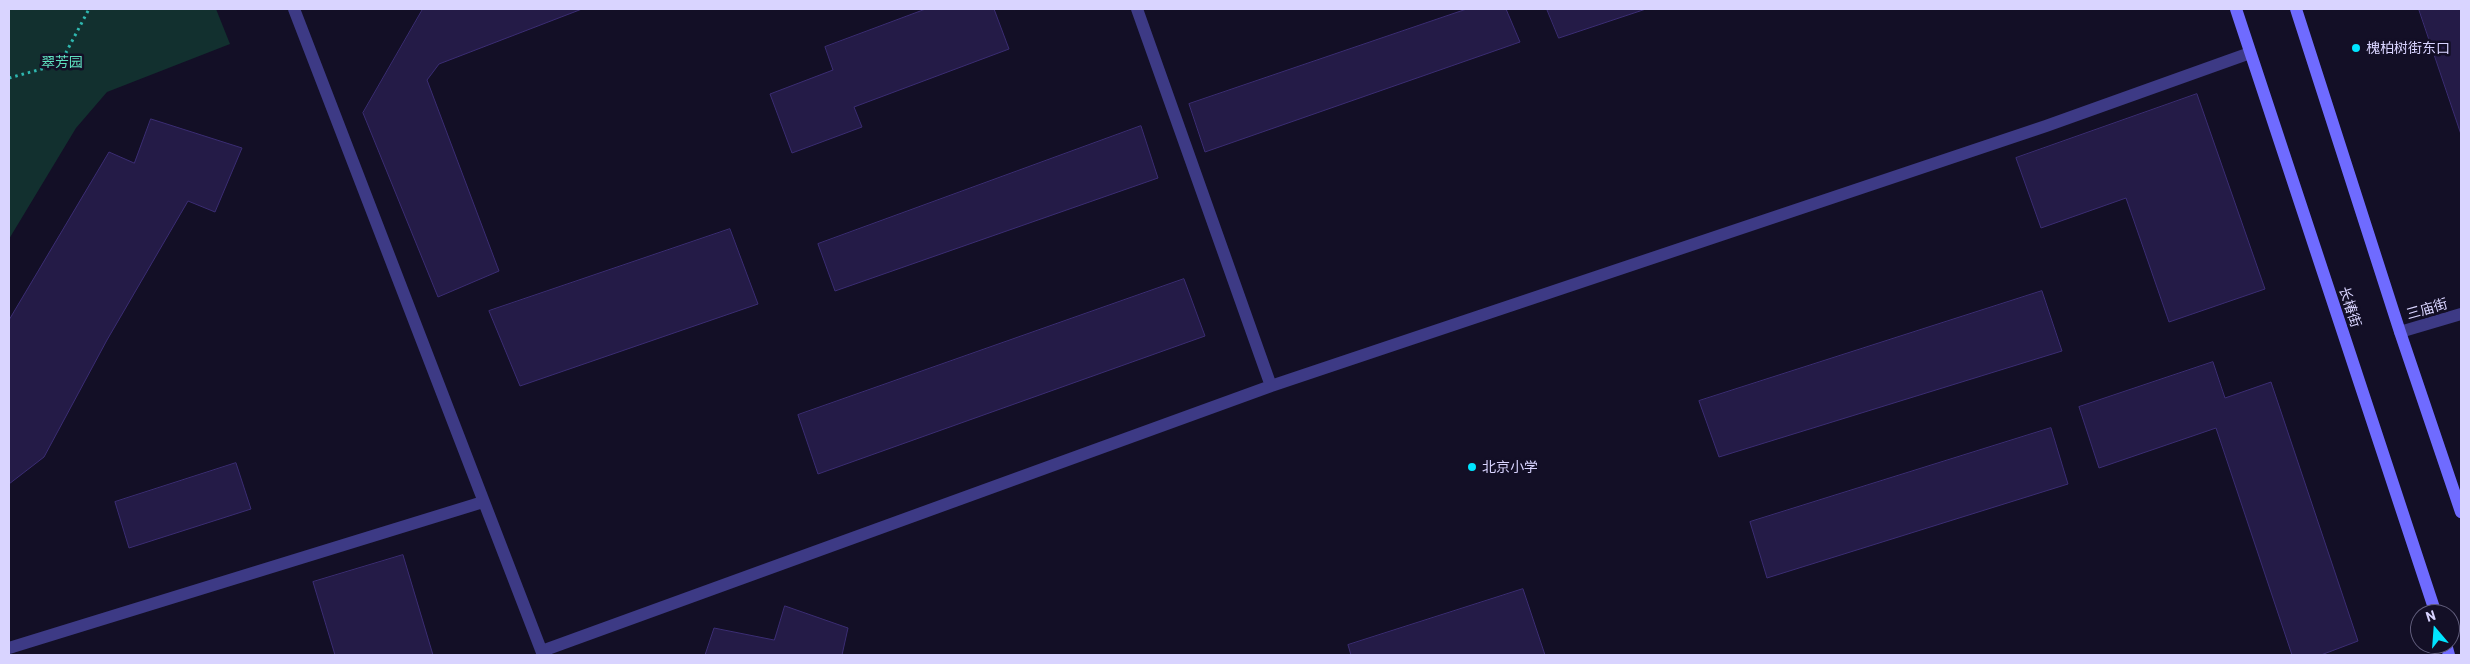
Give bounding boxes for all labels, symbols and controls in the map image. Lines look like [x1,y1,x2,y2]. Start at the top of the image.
place label: 槐柏树街东口 [2366,40,2450,56]
marker: 槐柏树街东口 [2350,42,2362,54]
park label: 翠芳园 [41,54,83,70]
street label: 长椿街 [2336,284,2364,330]
street label: 三庙街 [2404,295,2450,323]
place label: 北京小学 [1482,459,1538,475]
marker: 北京小学 [1466,461,1478,473]
north arrow [2410,604,2460,654]
text: N [2423,606,2438,625]

